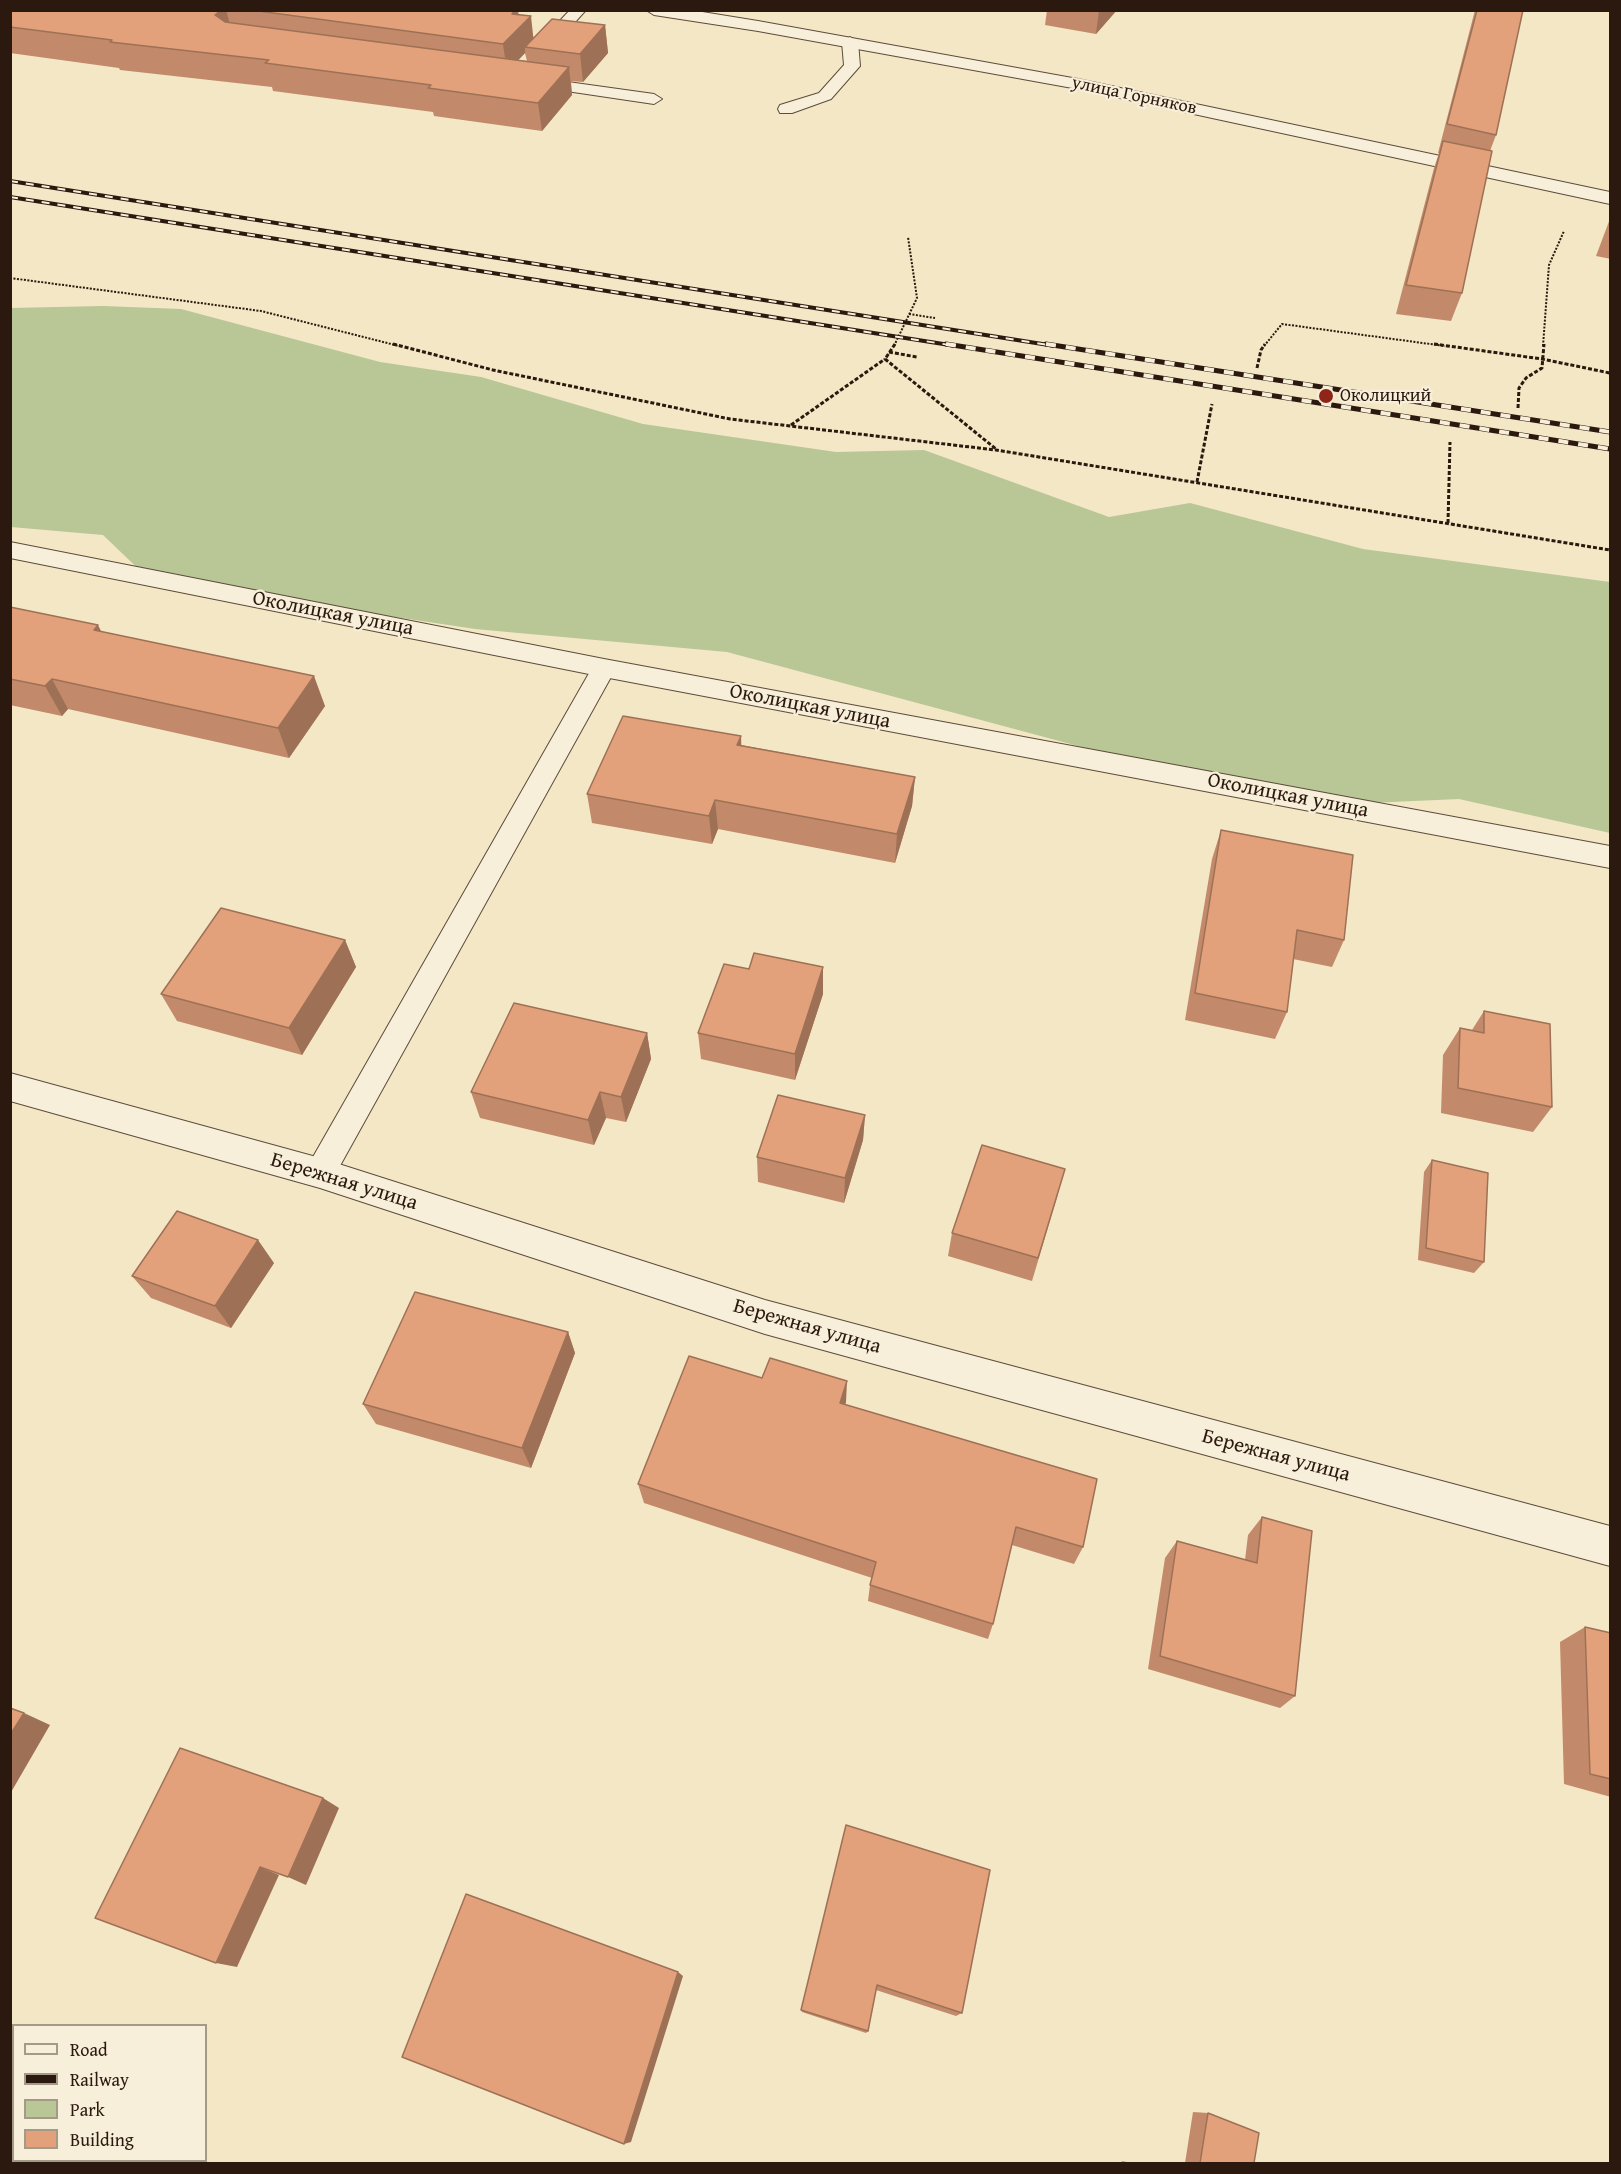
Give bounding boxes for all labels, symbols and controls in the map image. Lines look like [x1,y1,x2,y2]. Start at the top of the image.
street label: улица Горняков [1070,72,1198,120]
place label: Околицкий [1340,385,1431,407]
marker: Околицкий [1317,387,1335,405]
street label: Околицкая улица [250,586,416,642]
street label: Околицкая улица [727,679,893,735]
street label: Околицкая улица [1205,768,1371,824]
street label: Бережная улица [267,1148,421,1216]
street label: Бережная улица [730,1294,884,1360]
street label: Бережная улица [1199,1424,1353,1488]
legend [12,2024,207,2162]
text: Road [70,2036,108,2063]
text: Railway [70,2066,129,2093]
text: Park [70,2096,105,2123]
text: Building [70,2126,134,2153]

